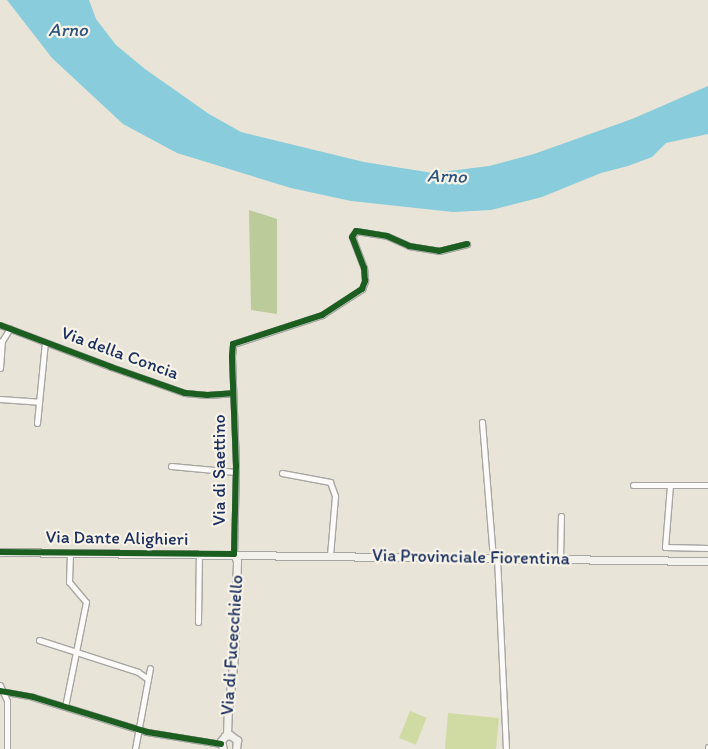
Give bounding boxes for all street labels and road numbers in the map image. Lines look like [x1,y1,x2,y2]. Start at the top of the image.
street label: Via della Concia [59,322,181,384]
street label: Via di Saettino [208,414,230,526]
street label: Via Dante Alighieri [45,526,189,550]
street label: Via Provinciale Fiorentina [372,544,570,570]
street label: Via di Fucecchiello [216,574,248,716]

